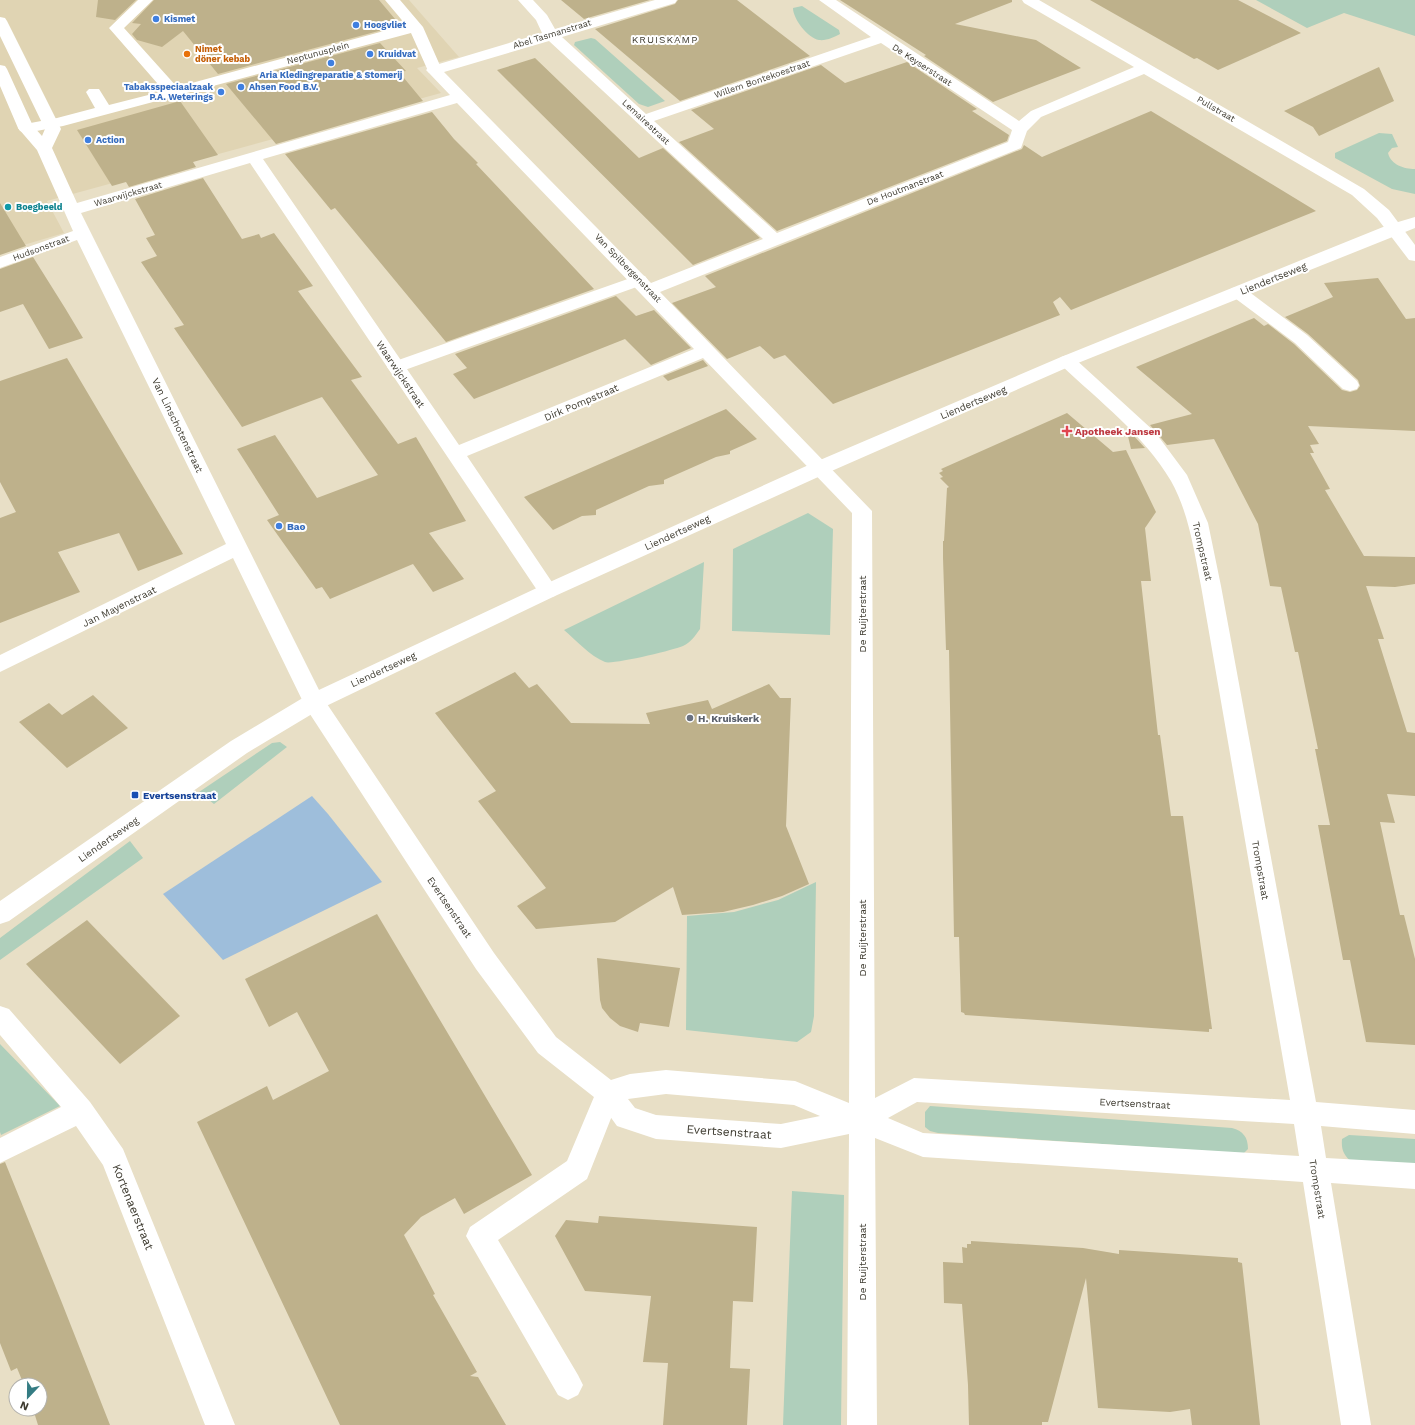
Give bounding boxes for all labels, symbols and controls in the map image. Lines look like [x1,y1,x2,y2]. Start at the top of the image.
marker: Kismet [151,14,161,24]
place label: Kismet [164,14,195,24]
street label: Abel Tasmanstraat [512,17,593,51]
marker: Hoogvliet [351,20,361,30]
place label: Hoogvliet [364,20,406,30]
district label: KRUISKAMP [632,34,698,45]
street label: Neptunusplein [286,40,350,66]
street label: De Keyserstraat [890,42,954,88]
place label: Nimet döner kebab [195,44,251,64]
marker: Nimet döner kebab [182,49,192,59]
marker: Kruidvat [365,49,375,59]
place label: Kruidvat [378,49,416,59]
marker: Aria Kledingreparatie & Stomerij [326,58,336,68]
street label: Willem Bontekoestraat [713,58,811,100]
place label: Aria Kledingreparatie & Stomerij [260,70,403,80]
place label: Tabaksspeciaalzaak P.A. Weterings [124,82,213,102]
marker: Ahsen Food B.V. [236,82,246,92]
place label: Ahsen Food B.V. [249,82,319,92]
marker: Tabaksspeciaalzaak P.A. Weterings [216,87,226,97]
street label: Pullstraat [1195,94,1237,124]
street label: Lemairestraat [620,98,672,147]
marker: Action [83,135,93,145]
place label: Action [96,135,125,145]
street label: De Houtmanstraat [865,169,945,207]
street label: Waarwijckstraat [93,179,163,209]
marker: Boegbeeld [3,202,13,212]
place label: Boegbeeld [16,202,63,212]
street label: Van Spilbergenstraat [593,232,663,304]
street label: Hudsonstraat [11,233,71,263]
street label: Liendertseweg [1238,260,1309,297]
street label: Waarwijckstraat [374,339,427,410]
street label: Van Linschotenstraat [150,376,206,475]
street label: Dirk Pompstraat [543,382,621,423]
street label: Liendertseweg [938,383,1009,421]
marker: Apotheek Jansen [1062,426,1072,436]
place label: Apotheek Jansen [1075,426,1160,437]
street label: Liendertseweg [643,512,712,552]
marker: Bao [274,521,284,531]
place label: Bao [287,521,306,532]
street label: Trompstraat [1190,521,1215,582]
street label: De Ruijterstraat [857,575,868,652]
street label: Jan Mayenstraat [81,584,158,629]
street label: Liendertseweg [349,649,418,689]
marker: H. Kruiskerk [685,713,695,723]
place label: H. Kruiskerk [698,713,760,724]
marker: Evertsenstraat [130,790,140,800]
place label: Evertsenstraat [143,790,217,801]
street label: Liendertseweg [76,814,141,864]
street label: Trompstraat [1250,840,1271,901]
street label: Evertsenstraat [425,875,474,940]
street label: De Ruijterstraat [857,899,868,976]
street label: Evertsenstraat [1099,1096,1171,1111]
street label: Evertsenstraat [686,1122,772,1142]
street label: Trompstraat [1307,1159,1328,1220]
street label: Kortenaerstraat [109,1162,157,1252]
street label: De Ruijterstraat [857,1223,868,1300]
north arrow [8,1377,48,1417]
text: N [18,1398,31,1413]

